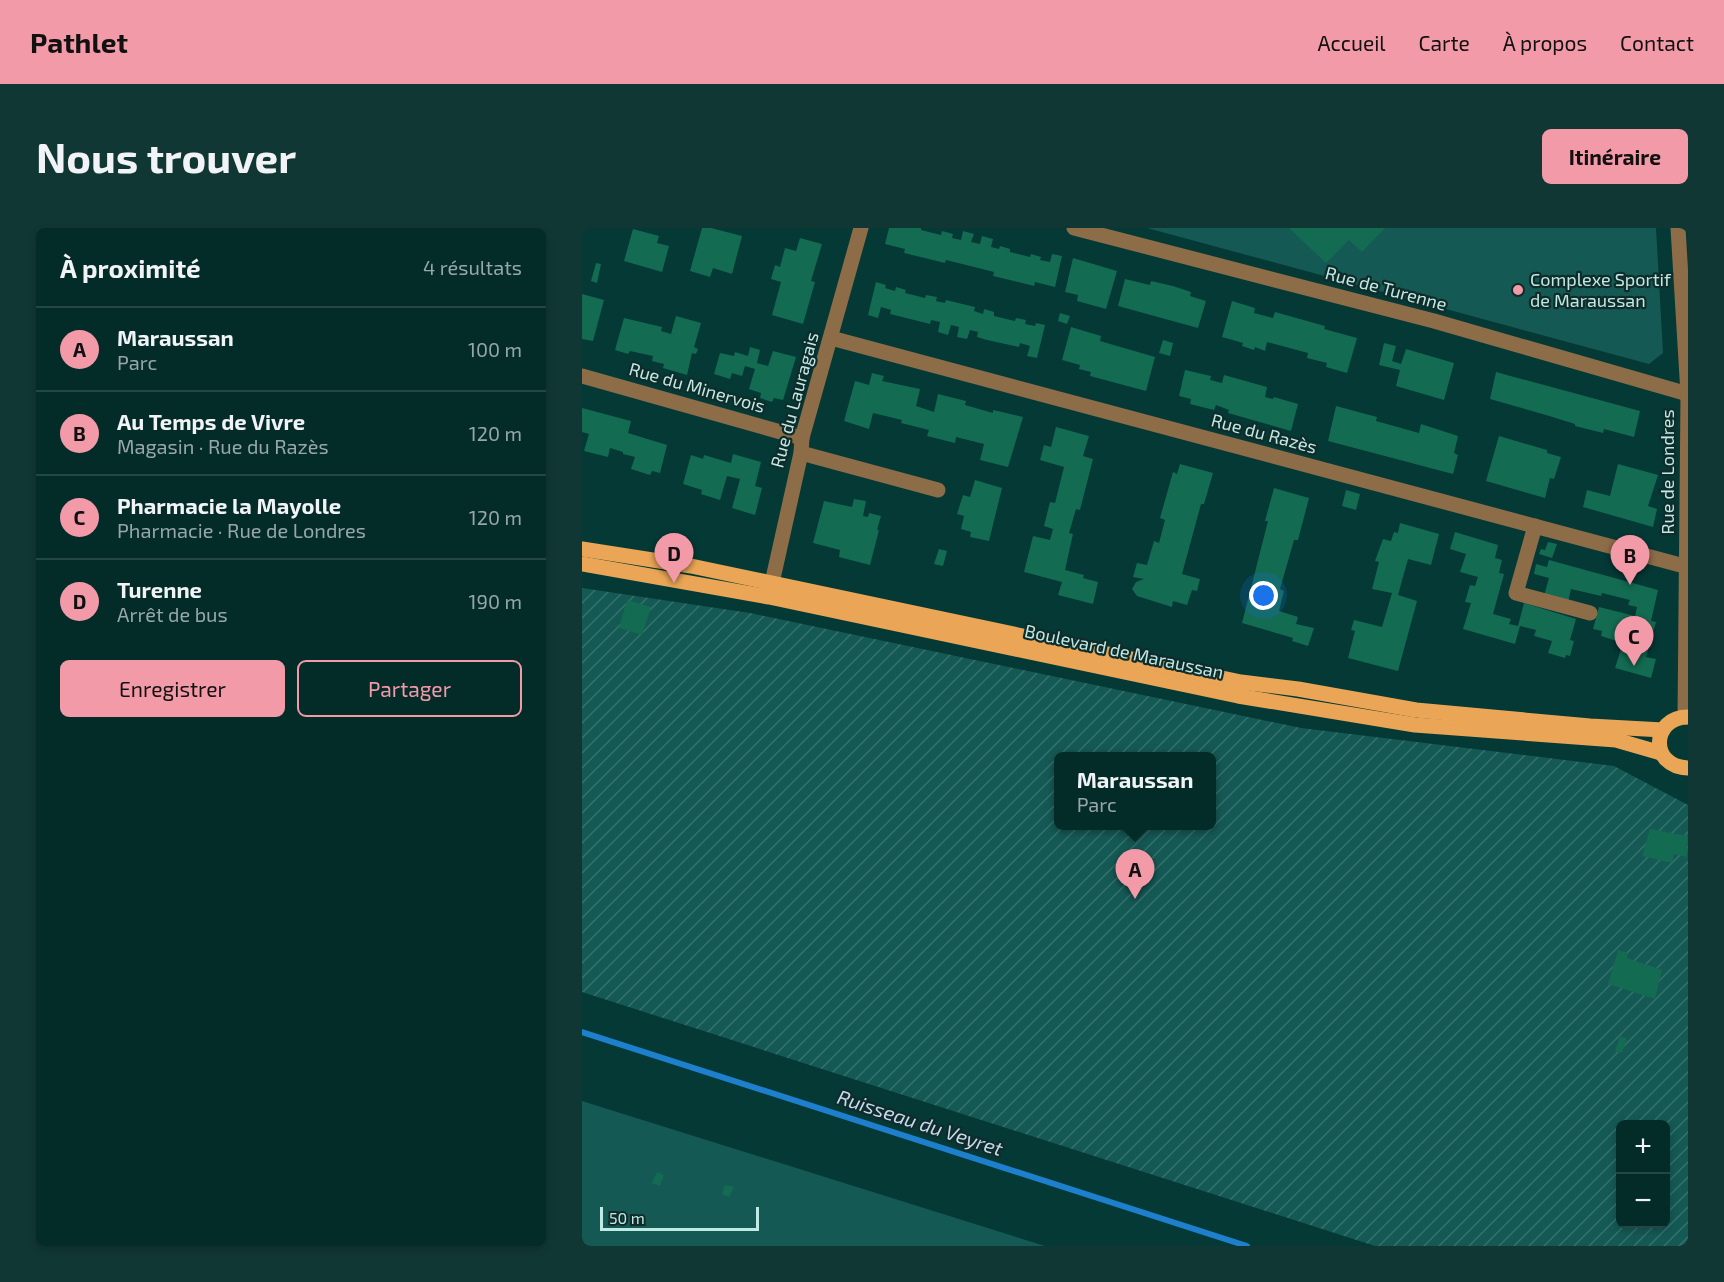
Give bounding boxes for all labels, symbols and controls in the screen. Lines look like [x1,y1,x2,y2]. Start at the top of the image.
text: Pathlet [30,25,128,59]
text: Accueil [1317,30,1386,55]
text: Carte [1419,30,1470,55]
text: À propos [1503,30,1587,55]
text: Contact [1620,30,1694,55]
button: Itinéraire [1542,129,1688,184]
text: Nous trouver [36,131,296,181]
text: À proximité [60,252,201,283]
text: 4 résultats [423,255,522,279]
street label: Rue de Turenne [1323,261,1449,315]
place label: Complexe Sportif de Maraussan [1530,268,1672,311]
marker: Complexe Sportif de Maraussan [1511,283,1525,297]
text: Maraussan [117,324,234,350]
street label: Rue du Lauragais [765,329,823,470]
text: A [73,337,86,361]
text: 100 m [468,337,522,361]
text: Parc [117,350,157,374]
street label: Rue du Minervois [627,357,768,417]
text: Au Temps de Vivre [117,408,305,434]
street label: Rue du Razès [1209,408,1320,458]
street label: Rue de Londres [1656,409,1678,535]
text: B [73,421,86,445]
text: 120 m [469,421,522,445]
text: Magasin · Rue du Razès [117,434,329,458]
text: Pharmacie la Mayolle [117,492,341,518]
text: C [74,505,85,529]
text: 120 m [469,505,522,529]
text: Pharmacie · Rue de Londres [117,518,366,542]
pin: D [654,534,694,583]
pin: B [1610,536,1650,585]
text: Turenne [117,576,202,602]
your location [1249,581,1278,610]
text: D [73,589,86,613]
text: 190 m [469,589,522,613]
text: Arrêt de bus [117,602,228,626]
pin: C [1614,616,1654,666]
street label: Boulevard de Maraussan [1023,619,1226,683]
button: Enregistrer [60,660,285,717]
button: Partager [297,660,522,717]
popup [1054,752,1216,830]
text: Maraussan [1077,766,1193,792]
text: Parc [1077,792,1117,816]
pin: A [1116,850,1154,899]
water label: Ruisseau du Veyret [834,1084,1007,1161]
map controls [1616,1120,1670,1228]
button: + [1616,1120,1670,1174]
button: − [1616,1174,1670,1228]
scale bar [600,1204,759,1232]
text: 50 m [609,1208,645,1227]

